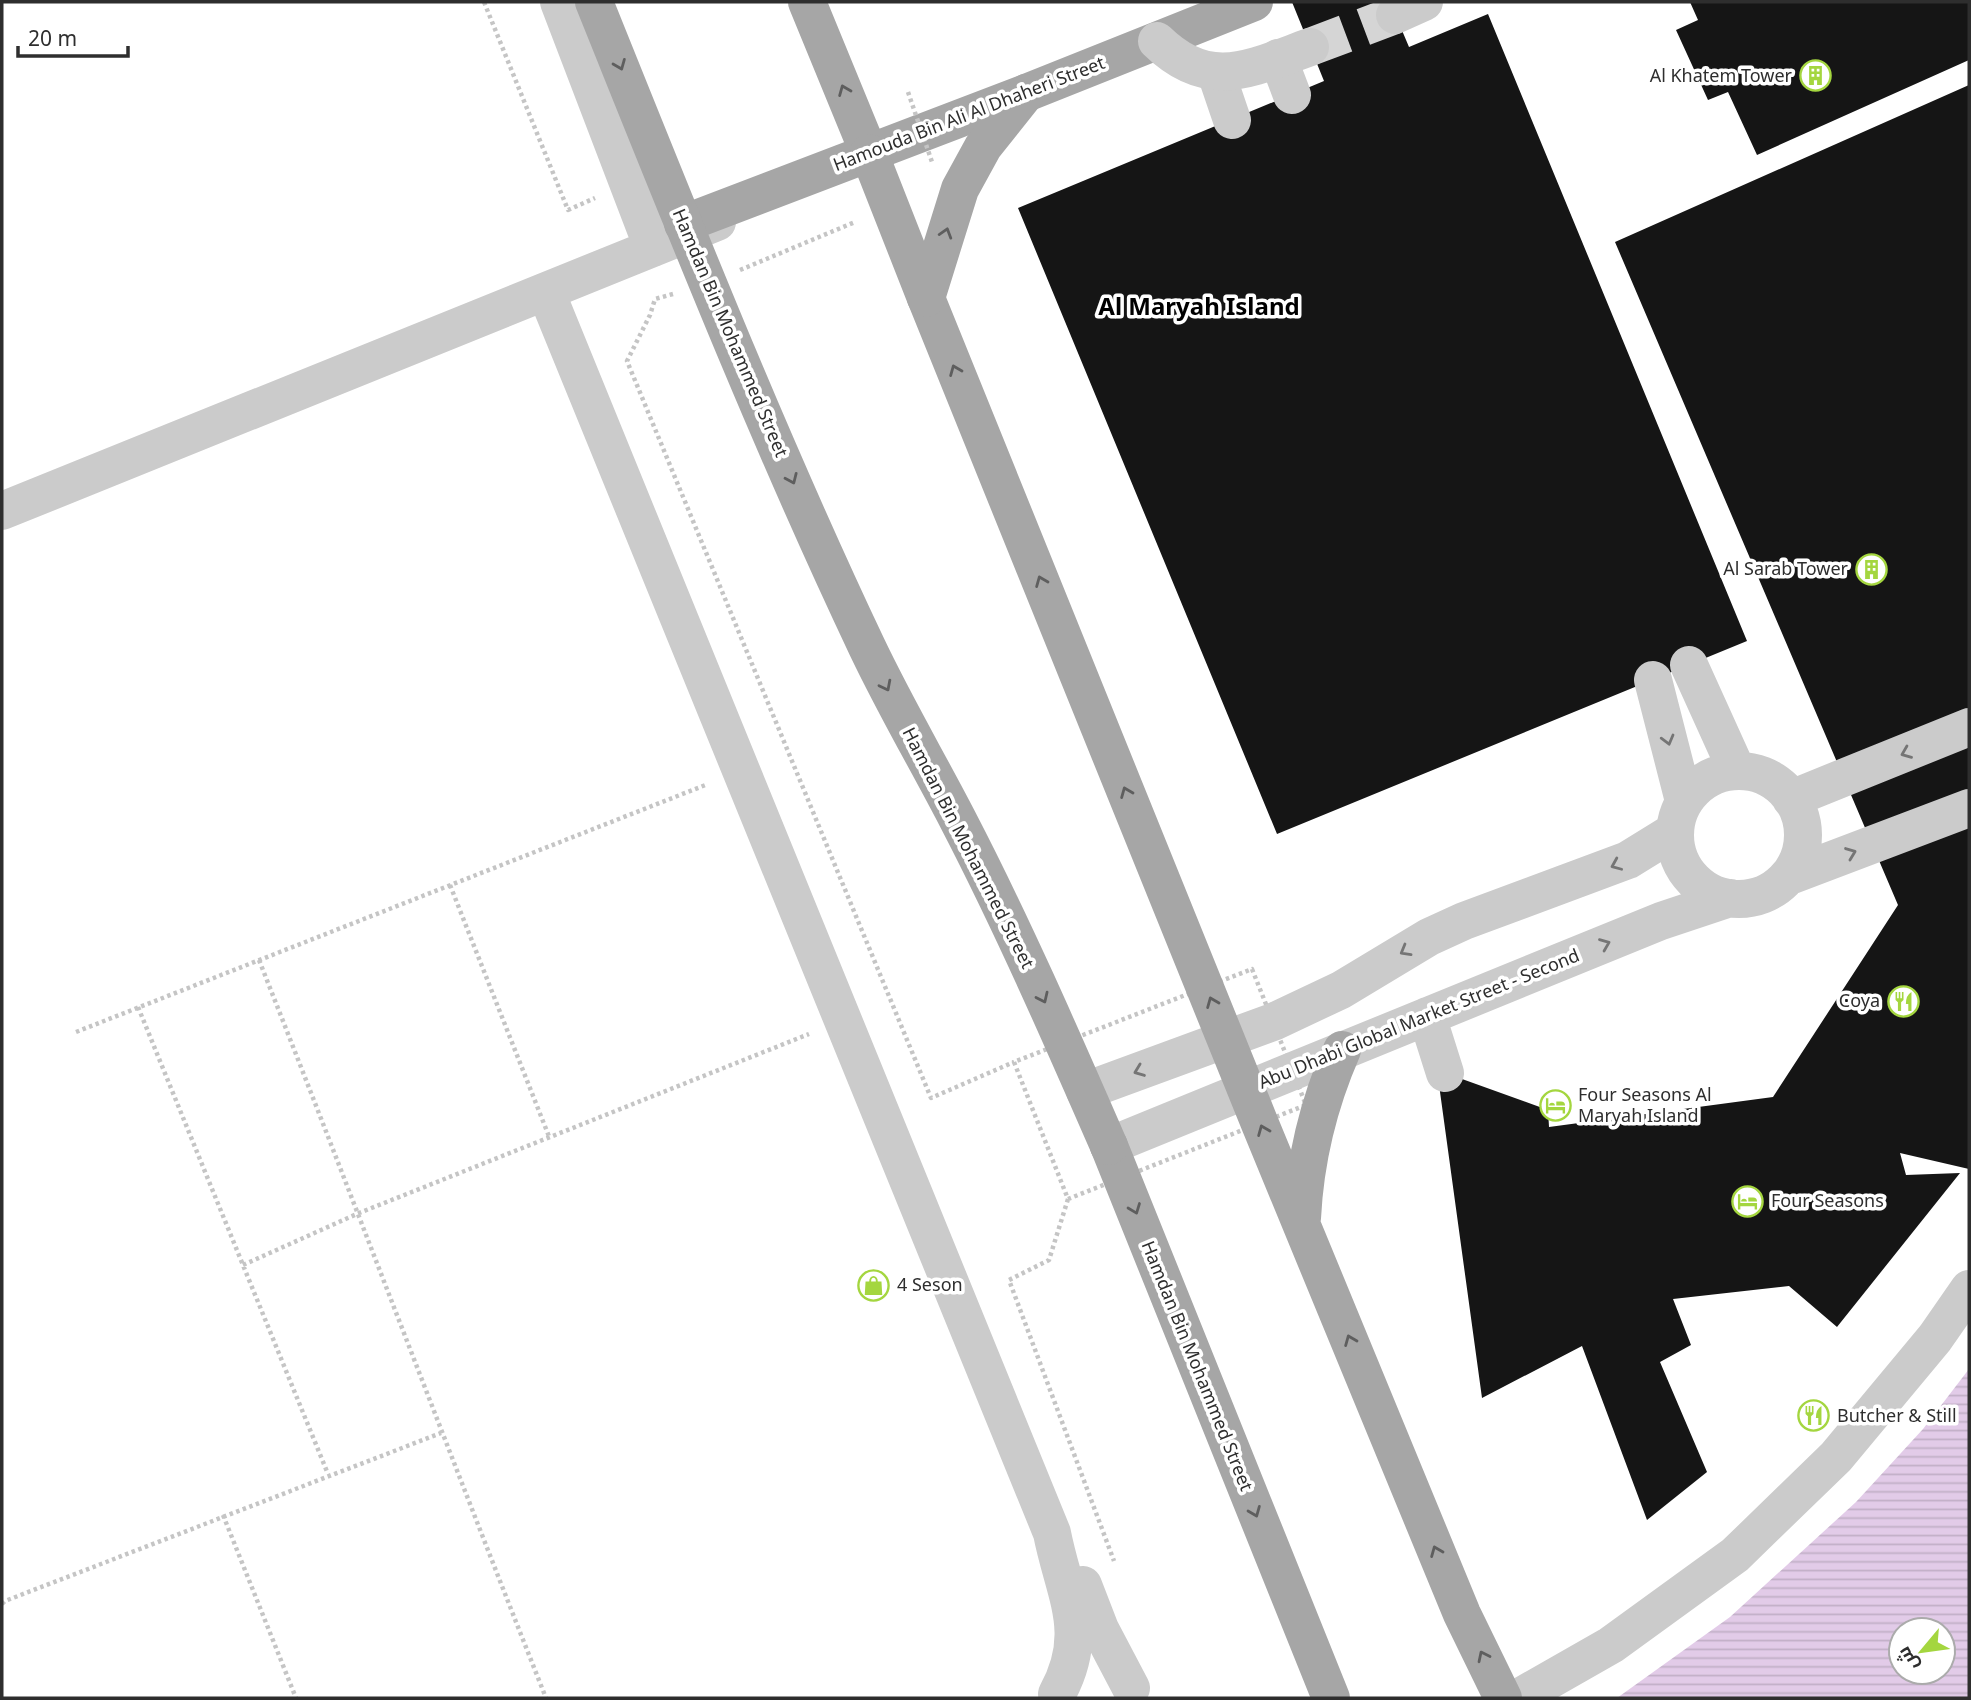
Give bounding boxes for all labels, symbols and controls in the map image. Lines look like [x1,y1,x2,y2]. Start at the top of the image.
scale bar [18,14,128,58]
text: 20 m [28,24,77,52]
street label: Hamouda Bin Ali Al Dhaheri Street [829,50,1108,176]
one-way arrow [611,59,625,71]
building icon: Al Khatem Tower [1798,59,1832,93]
place label: Al Khatem Tower [1650,63,1793,87]
one-way arrow [838,84,852,97]
street label: Hamdan Bin Mohammed Street [668,205,794,461]
one-way arrow [938,227,953,239]
district label: Al Maryah Island [1098,289,1300,322]
one-way arrow [950,365,964,377]
one-way arrow [784,471,798,484]
building icon: Al Sarab Tower [1854,552,1888,586]
place label: Al Sarab Tower [1723,556,1849,580]
one-way arrow [1035,575,1049,587]
one-way arrow [878,678,892,691]
street label: Hamdan Bin Mohammed Street [897,723,1041,973]
one-way arrow [1660,734,1674,746]
one-way arrow [1901,744,1913,758]
one-way arrow [1121,786,1135,798]
one-way arrow [1844,847,1856,861]
one-way arrow [1610,857,1623,871]
one-way arrow [1598,939,1610,953]
street label: Abu Dhabi Global Market Street - Second [1255,942,1583,1094]
one-way arrow [1400,942,1413,955]
restaurant icon: Coya [1886,984,1920,1018]
place label: Coya [1839,988,1880,1012]
one-way arrow [1035,991,1049,1003]
one-way arrow [1206,997,1220,1009]
one-way arrow [1134,1062,1146,1076]
place label: Four Seasons Al Maryah Island [1578,1082,1712,1127]
hotel icon: Four Seasons Al Maryah Island [1538,1088,1572,1122]
one-way arrow [1257,1125,1271,1137]
hotel icon: Four Seasons [1731,1184,1765,1218]
place label: Four Seasons [1771,1188,1884,1212]
one-way arrow [1126,1203,1140,1215]
street label: Hamdan Bin Mohammed Street [1137,1237,1259,1495]
shop icon: 4 Seson [857,1268,891,1302]
place label: 4 Seson [897,1272,963,1296]
one-way arrow [1344,1335,1358,1347]
restaurant icon: Butcher & Still [1797,1399,1831,1433]
place label: Butcher & Still [1837,1403,1957,1427]
one-way arrow [1247,1505,1261,1517]
one-way arrow [1431,1545,1445,1557]
north arrow [1887,1616,1957,1686]
text: ش [1890,1642,1924,1676]
one-way arrow [1477,1651,1491,1663]

